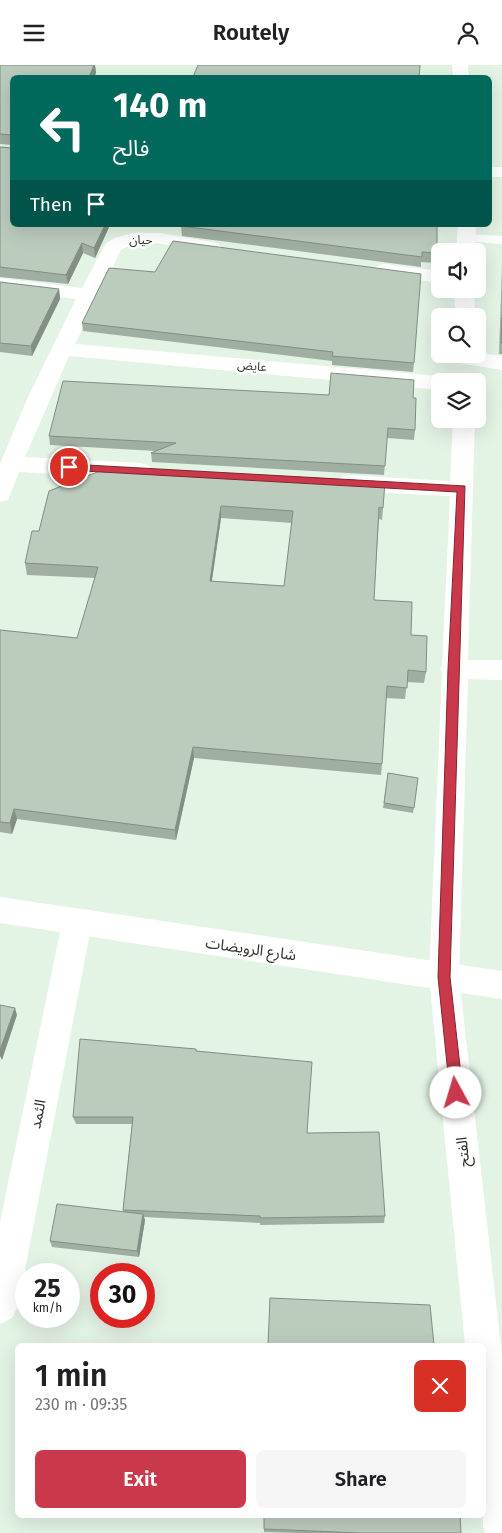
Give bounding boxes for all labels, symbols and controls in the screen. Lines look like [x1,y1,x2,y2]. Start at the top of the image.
icon: menu [20,19,48,47]
text: Routely [213,19,289,46]
icon: person [454,19,482,47]
text: 140 m [113,84,207,126]
icon: left [30,95,95,160]
text: فالح [113,135,149,162]
icon: arrive [82,190,110,218]
text: Then [30,193,72,216]
street label: حيان [129,233,153,247]
map controls [431,243,486,428]
button: sound [431,243,486,298]
button: search [431,308,486,363]
street label: عايض [237,358,267,374]
button: layers [431,373,486,428]
pin [48,446,90,488]
icon: arrive [55,453,83,481]
street label: شارع الرويضات [204,934,298,967]
position arrow [429,1066,481,1118]
street label: الثمد [26,1098,50,1130]
street label: الفتح [452,1136,477,1168]
speed limit sign: 30 [90,1263,155,1328]
text: 25 [34,1274,61,1304]
text: km/h [33,1301,62,1315]
text: 1 min [35,1358,107,1394]
button: close [414,1360,466,1412]
text: 230 m · 09:35 [35,1395,127,1414]
button: Exit [35,1450,246,1508]
button: Share [256,1450,466,1508]

